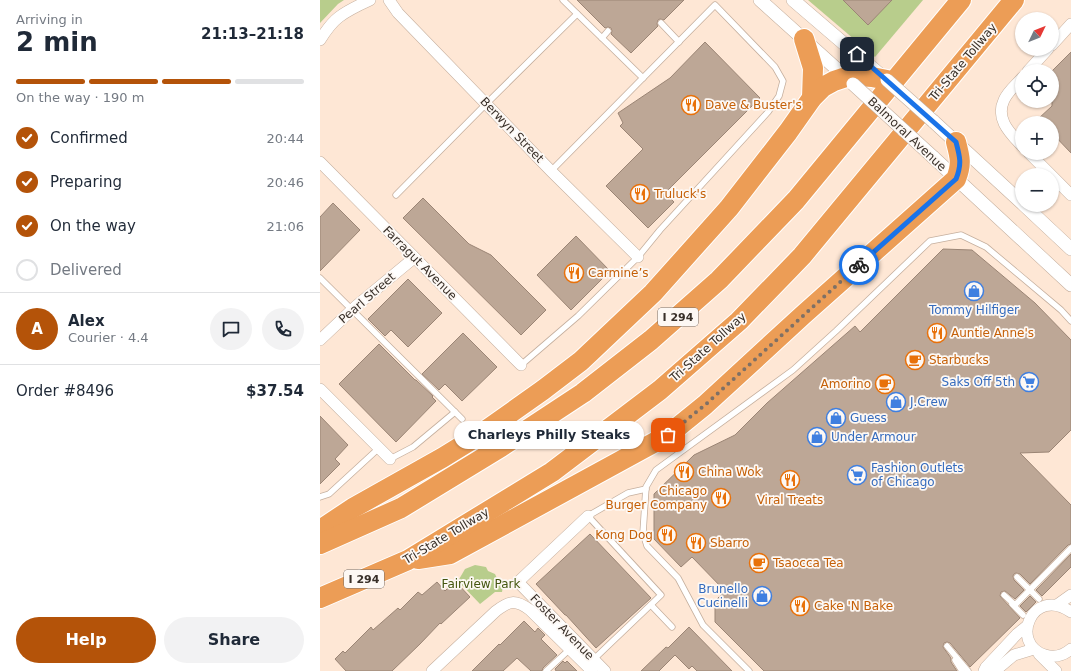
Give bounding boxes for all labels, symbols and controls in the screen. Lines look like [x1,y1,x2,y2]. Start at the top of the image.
text: Arriving in [16,12,83,27]
north arrow [1015,12,1059,56]
map controls [1015,12,1059,212]
street label: Tri-State Tollway [926,20,1000,105]
text: 21:13–21:18 [201,25,304,43]
text: 2 min [16,27,98,57]
pin [840,37,874,71]
icon: home [846,43,868,65]
button: locate [1015,64,1059,108]
text: On the way · 190 m [16,90,144,105]
street label: Berwyn Street [477,94,547,166]
restaurant icon: Dave & Buster's [680,94,702,116]
street label: Balmoral Avenue [865,94,949,174]
place label: Dave & Buster's [705,98,802,112]
button: + [1015,116,1059,160]
icon: check [16,127,38,149]
text: Confirmed [50,129,128,147]
text: 20:44 [267,131,304,146]
button: − [1015,168,1059,212]
icon: check [16,171,38,193]
text: Preparing [50,173,122,191]
text: 20:46 [267,175,304,190]
restaurant icon: Truluck's [629,183,651,205]
place label: Truluck's [653,187,706,201]
icon: check [16,215,38,237]
text: On the way [50,217,136,235]
text: 21:06 [267,219,304,234]
street label: Farragut Avenue [380,223,460,303]
courier [839,245,879,285]
icon: bike [848,254,870,276]
text: Delivered [50,261,122,279]
restaurant icon: Carmine’s [563,262,585,284]
place label: Carmine’s [588,266,649,280]
street label: Pearl Street [336,270,398,326]
shop icon: Tommy Hilfiger [963,280,985,302]
place label: Tommy Hilfiger [928,303,1019,317]
button: chat [210,308,252,350]
button: phone [262,308,304,350]
road number: I 294 [658,308,698,326]
street label: Tri-State Tollway [666,309,749,385]
text: Alex [68,312,105,330]
text: A [31,320,43,338]
restaurant icon: Auntie Anne's [926,322,948,344]
place label: Auntie Anne's [951,326,1034,340]
text: Courier · 4.4 [68,330,149,345]
cafe icon: Starbucks [904,349,926,371]
place label: Starbucks [929,353,989,367]
supermarket icon: Saks Off 5th [1018,371,1040,393]
cafe icon: Amorino [874,373,896,395]
place label: Saks Off 5th [942,375,1015,389]
place label: Amorino [821,377,871,391]
text: Order #8496 [16,382,114,400]
text: $37.54 [246,382,304,400]
shop icon: J.Crew [885,391,907,413]
place label: J.Crew [909,395,948,409]
shop icon: Guess [825,407,847,429]
place label: Guess [850,411,887,425]
pin [651,418,685,452]
callout: Charleys Philly Steaks [454,421,644,449]
icon: bag [657,424,679,446]
shop icon: Under Armour [806,426,828,448]
text: Charleys Philly Steaks [468,427,630,442]
place label: Under Armour [831,430,916,444]
restaurant icon: China Wok [673,461,695,483]
place label: Fashion Outlets of Chicago [871,461,964,489]
supermarket icon: Fashion Outlets of Chicago [846,464,868,486]
place label: China Wok [698,465,762,479]
restaurant icon: Viral Treats [779,469,801,491]
place label: Chicago Burger Company [606,484,707,512]
restaurant icon: Chicago Burger Company [710,487,732,509]
place label: Viral Treats [757,493,823,507]
street label: Tri-State Tollway [400,505,491,568]
restaurant icon: Kong Dog [656,524,678,546]
place label: Kong Dog [595,528,653,542]
restaurant icon: Sbarro [685,532,707,554]
place label: Sbarro [710,536,749,550]
cafe icon: Tsaocca Tea [748,552,770,574]
place label: Tsaocca Tea [772,556,844,570]
road number: I 294 [344,570,384,588]
park label: Fairview Park [442,577,520,591]
place label: Brunello Cucinelli [697,582,748,610]
shop icon: Brunello Cucinelli [751,585,773,607]
street label: Foster Avenue [527,591,597,663]
restaurant icon: Cake 'N Bake [789,595,811,617]
place label: Cake 'N Bake [814,599,893,613]
button: Help [16,617,156,663]
button: Share [164,617,304,663]

